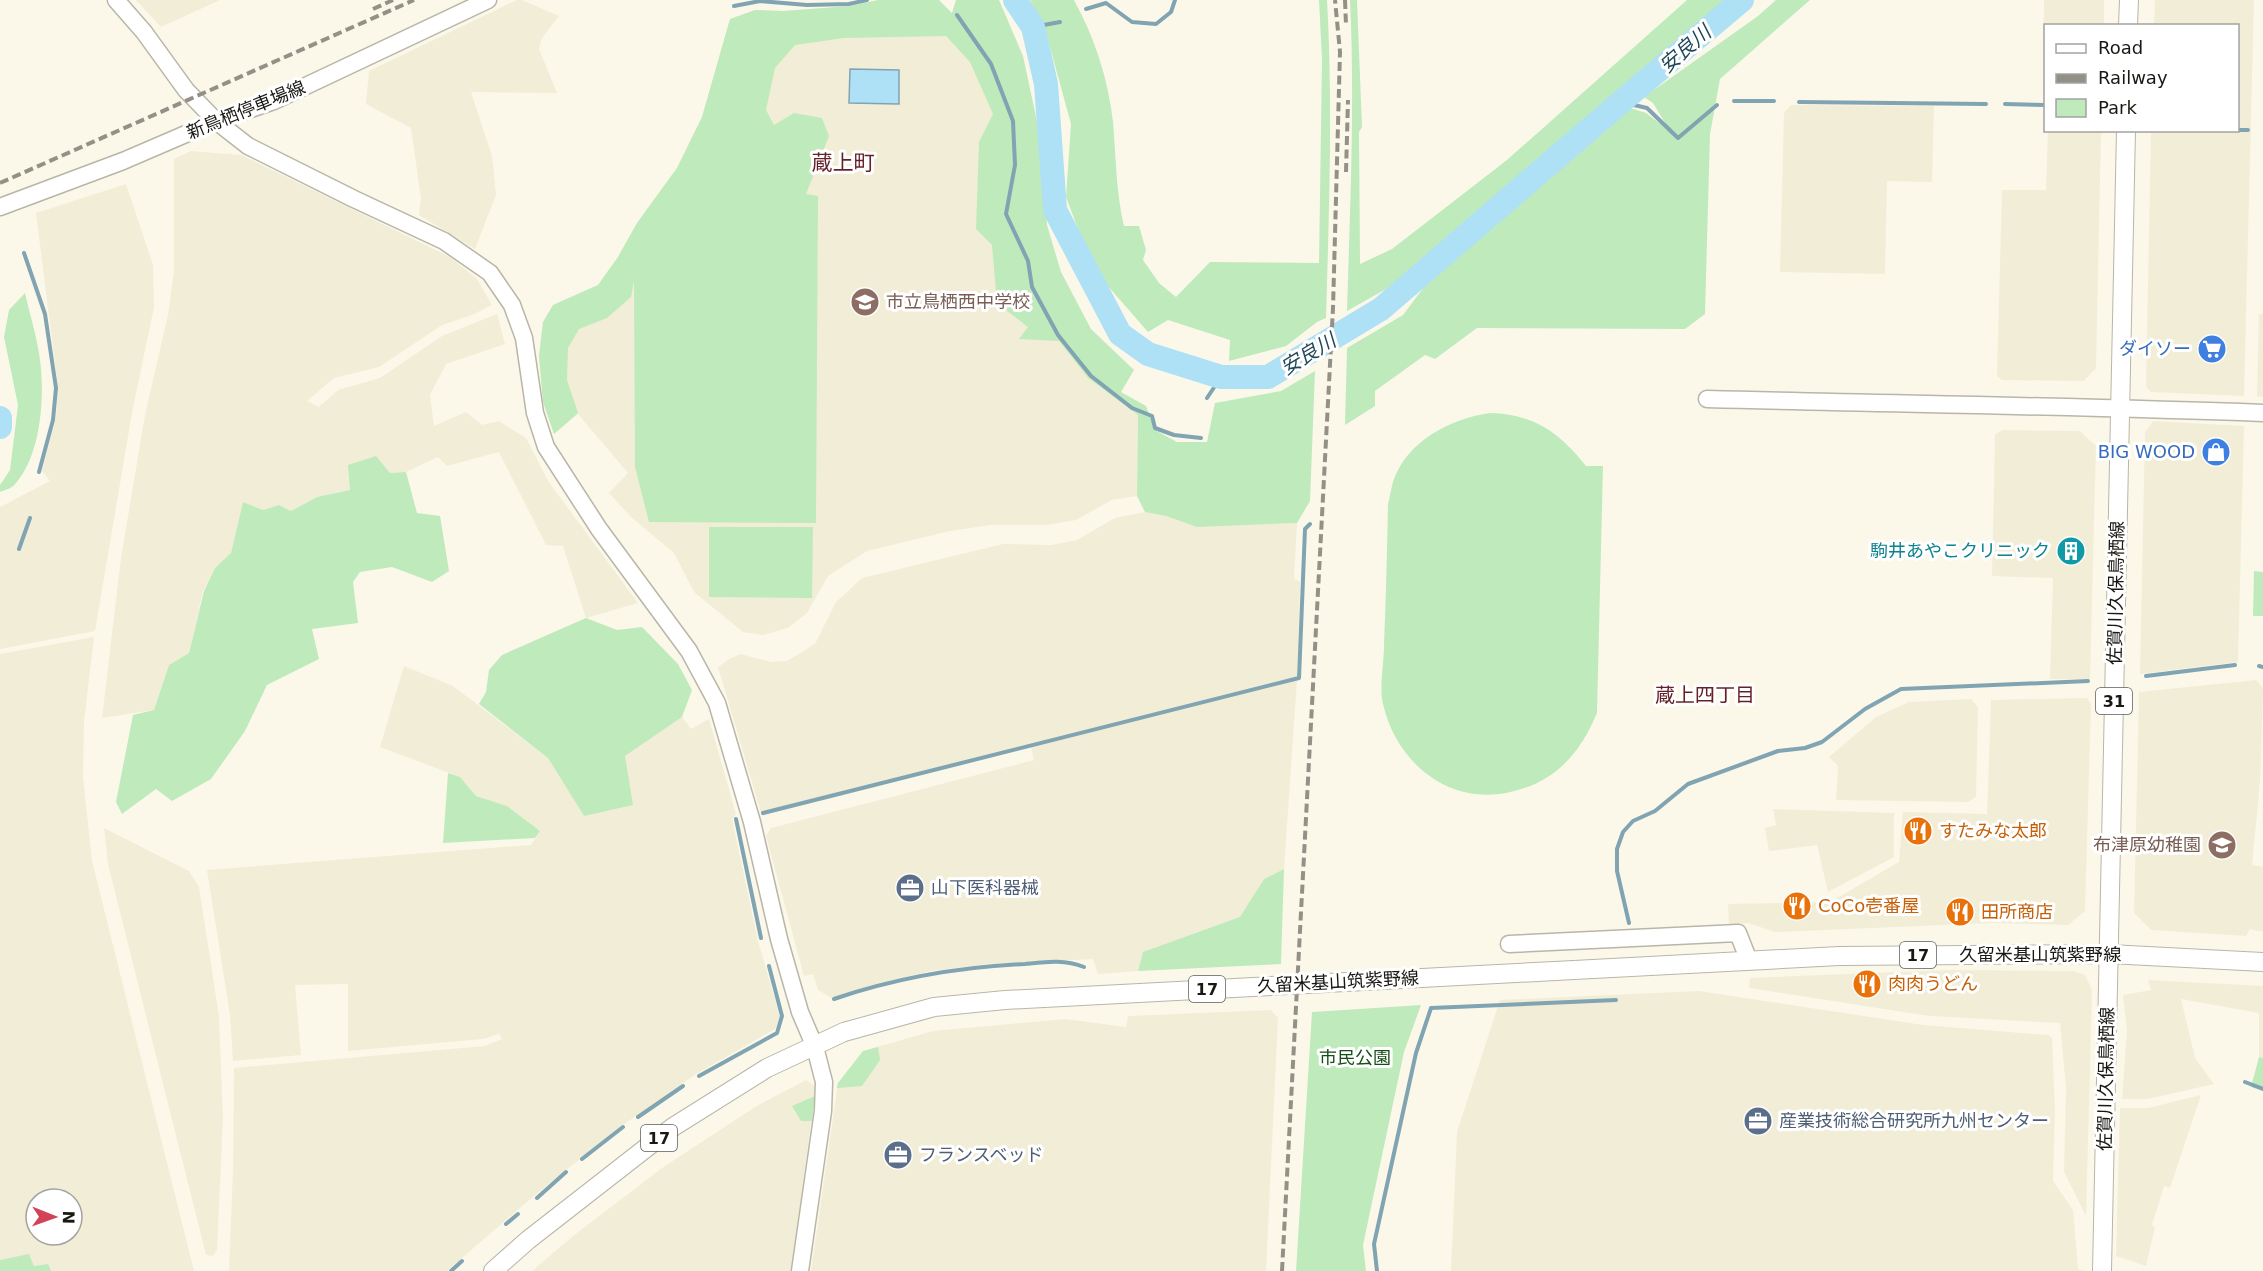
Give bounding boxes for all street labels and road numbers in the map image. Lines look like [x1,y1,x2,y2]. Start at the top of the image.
street label: 新鳥栖停車場線 [183,76,308,143]
street label: 佐賀川久保鳥栖線 [2104,521,2127,665]
road number: 31 [2096,688,2132,714]
road number: 17 [1900,942,1936,968]
street label: 久留米基山筑紫野線 [1959,944,2121,965]
street label: 久留米基山筑紫野線 [1257,967,1419,996]
road number: 17 [1189,976,1225,1002]
street label: 佐賀川久保鳥栖線 [2094,1007,2117,1151]
road number: 17 [641,1125,677,1151]

